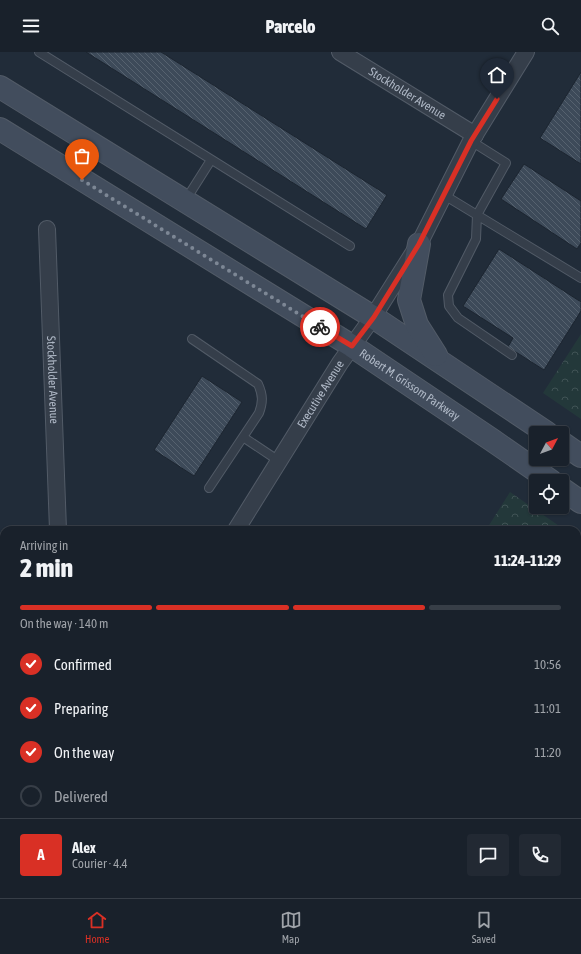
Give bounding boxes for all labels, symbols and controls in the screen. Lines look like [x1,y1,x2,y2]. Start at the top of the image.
icon: menu [20,15,42,37]
icon: search [539,15,561,37]
text: Parcelo [265,16,316,37]
pin [480,58,514,99]
street label: Stockholder Avenue [366,64,448,122]
icon: home [486,64,508,86]
pin [65,139,99,180]
icon: bag [71,145,93,167]
courier [300,307,340,347]
icon: bike [309,316,331,338]
street label: Stockholder Avenue [44,336,61,424]
street label: Robert M. Grissom Parkway [357,346,463,423]
street label: Executive Avenue [294,358,347,431]
north arrow [529,426,569,466]
map controls [529,426,569,514]
button: locate [529,474,569,514]
text: Arriving in [20,538,68,553]
text: 11:24–11:29 [494,552,561,569]
text: 2 min [20,553,73,583]
text: On the way · 140 m [20,616,108,631]
icon: check [20,653,42,675]
text: Confirmed [54,656,112,673]
text: 10:56 [534,657,561,672]
icon: check [20,697,42,719]
text: Preparing [54,700,108,717]
text: 11:01 [534,701,561,716]
icon: check [20,741,42,763]
text: On the way [54,744,115,761]
text: 11:20 [534,745,561,760]
text: Delivered [54,788,108,805]
button: chat [467,834,509,876]
button: phone [519,834,561,876]
text: Alex [72,839,96,856]
text: A [37,846,45,863]
text: Courier · 4.4 [72,856,128,871]
tab: Home [85,909,110,945]
tab: Map [280,909,302,945]
tab: Saved [472,909,496,945]

